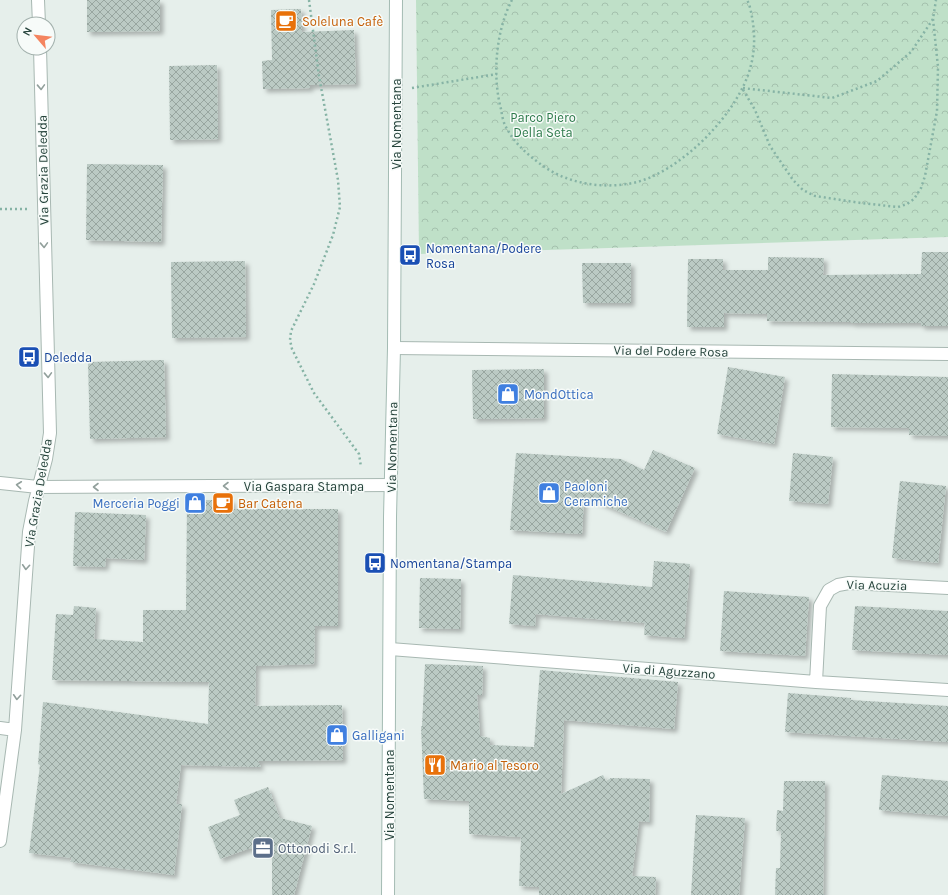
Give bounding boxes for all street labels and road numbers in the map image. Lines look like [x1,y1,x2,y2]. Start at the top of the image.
street label: Via Nomentana [389,78,404,170]
street label: Via Grazia Deledda [35,115,51,225]
street label: Via del Podere Rosa [614,342,728,360]
street label: Via Nomentana [384,401,400,493]
street label: Via Grazia Deledda [21,437,55,549]
street label: Via Gaspara Stampa [244,479,364,494]
street label: Via Acuzia [847,577,907,593]
street label: Via di Aguzzano [622,660,716,682]
street label: Via Nomentana [382,749,397,841]

